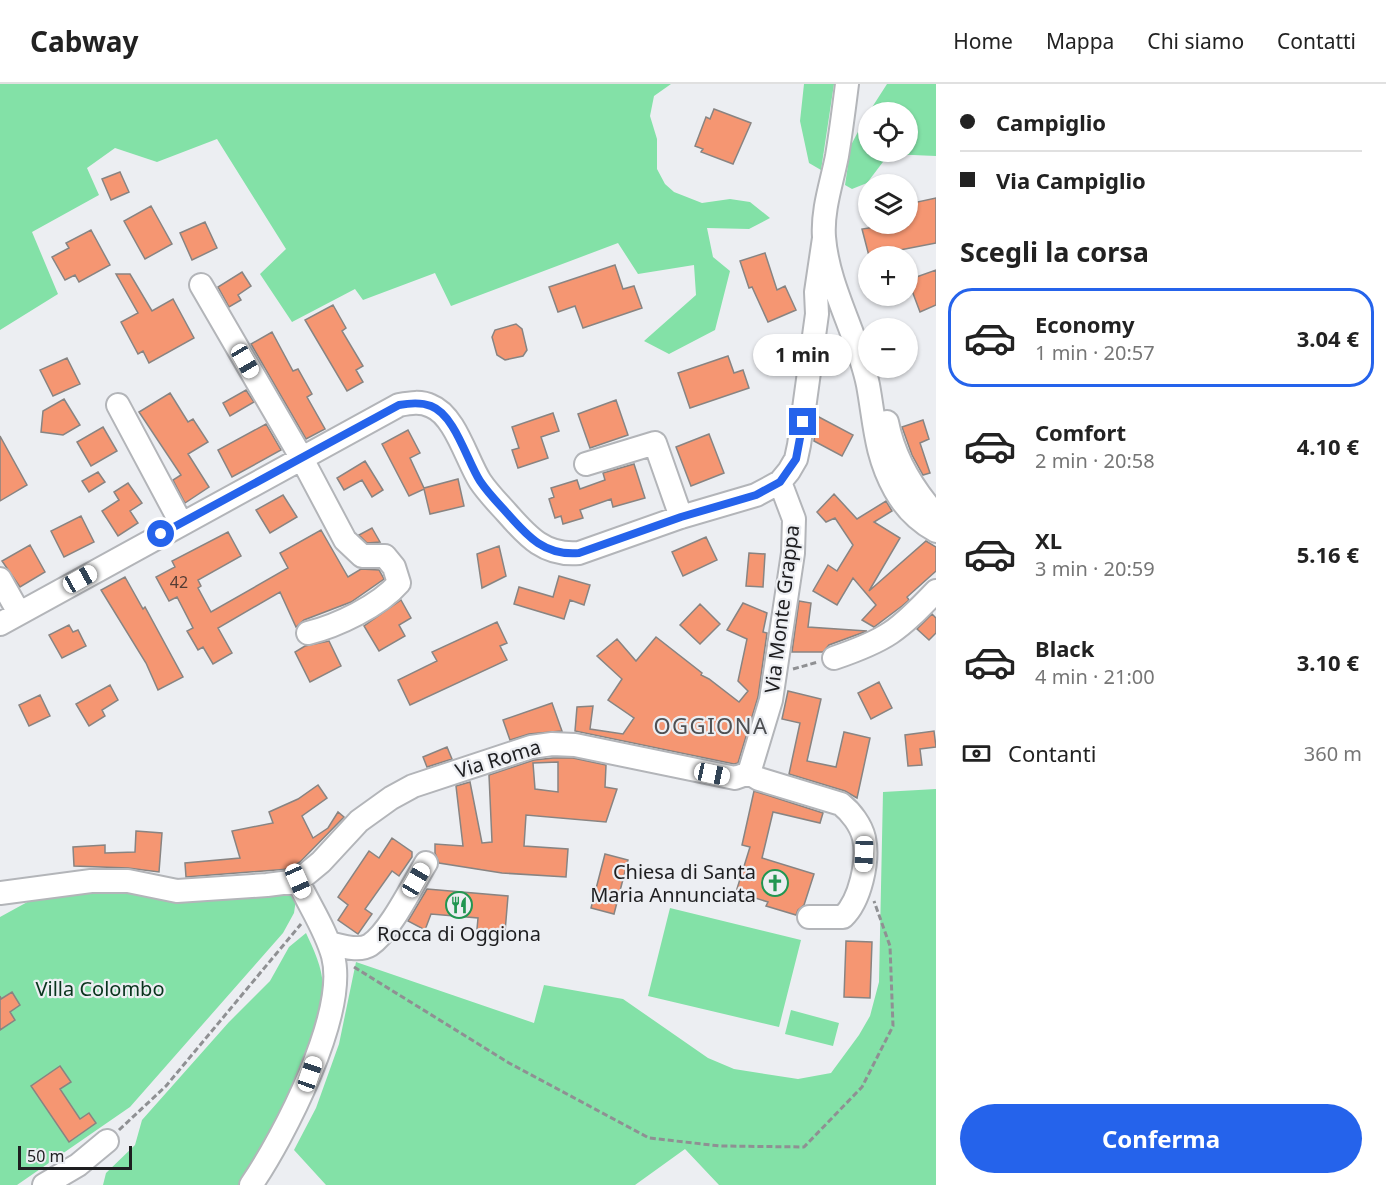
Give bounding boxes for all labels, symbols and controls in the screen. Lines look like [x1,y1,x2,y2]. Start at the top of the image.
text: Cabway [30,22,139,60]
text: Home [953,27,1013,55]
text: Mappa [1046,27,1114,55]
text: Chi siamo [1147,27,1244,55]
text: Contatti [1277,27,1356,55]
map controls [858,102,918,378]
button: locate [858,102,918,162]
text: Campiglio [996,107,1106,137]
text: Via Campiglio [996,165,1146,195]
button: layers [858,174,918,234]
text: Scegli la corsa [960,233,1149,270]
button: + [858,246,918,306]
text: Economy [1035,309,1134,339]
icon: car [963,311,1017,365]
button: − [858,318,918,378]
text: 3.04 € [1297,323,1359,353]
callout: 1 min [754,335,852,377]
text: 1 min · 20:57 [1035,339,1155,366]
car [228,341,262,381]
text: 1 min [775,341,830,368]
route end [789,408,816,435]
text: Comfort [1035,417,1126,447]
icon: car [963,419,1017,473]
text: 4.10 € [1297,431,1359,461]
text: 2 min · 20:58 [1035,447,1155,474]
route start [147,520,174,547]
street label: Via Monte Grappa [758,523,805,695]
text: XL [1035,525,1062,555]
icon: car [963,527,1017,581]
text: 5.16 € [1297,539,1359,569]
text: 3 min · 20:59 [1035,555,1155,582]
car [60,562,100,596]
house number: 42 [170,571,188,593]
text: Black [1035,633,1094,663]
icon: car [963,635,1017,689]
text: 3.10 € [1297,647,1359,677]
text: 4 min · 21:00 [1035,663,1155,690]
district label: OGGIONA [653,710,769,740]
street label: Via Roma [452,733,544,784]
icon: cash [960,737,993,770]
text: Contanti [1008,738,1096,768]
text: 360 m [1304,740,1362,767]
car [693,761,731,787]
car [854,836,874,872]
place label: Chiesa di Santa Maria Annunciata [590,858,756,908]
car [399,860,433,900]
car [282,861,314,901]
church icon: Chiesa di Santa Maria Annunciata [760,868,790,898]
restaurant icon: Rocca di Oggiona [444,890,474,920]
place label: Rocca di Oggiona [377,920,541,947]
park label: Villa Colombo [36,975,165,1002]
car [296,1054,324,1094]
button: Conferma [960,1104,1362,1173]
scale bar [18,1143,132,1170]
text: 50 m [27,1145,64,1167]

